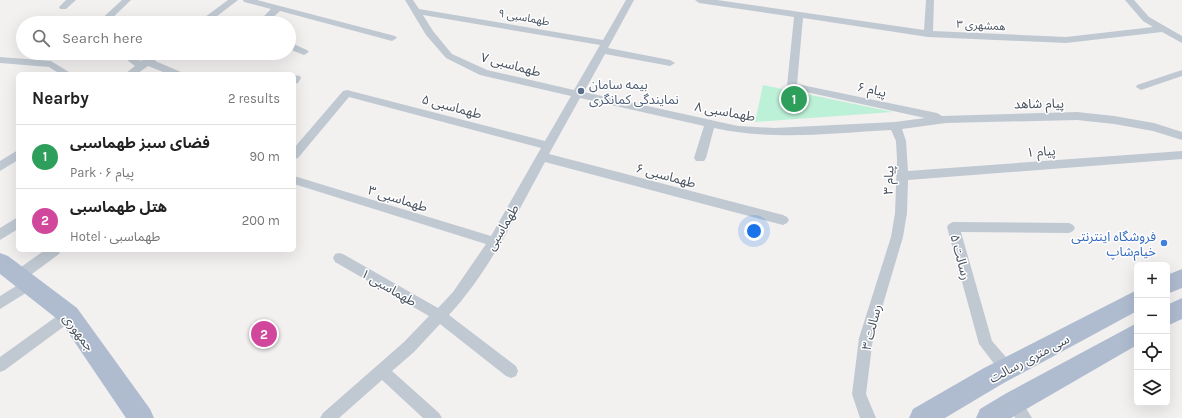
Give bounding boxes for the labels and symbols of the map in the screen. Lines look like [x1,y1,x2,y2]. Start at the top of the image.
street label: ۹ طهماسبی [497,7,551,28]
street label: ۳ همشهری [956,18,1006,33]
street label: ۷ طهماسبی [479,49,543,81]
place label: بیمه سامان نمایندگی کمانگری [589,77,679,108]
street label: ۶ پیام [856,79,888,102]
pin: 1 [781,84,807,114]
marker: بیمه سامان نمایندگی کمانگری [576,86,586,96]
street label: ۵ طهماسبی [420,91,484,123]
street label: پیام شاهد [1014,96,1064,114]
street label: ۸ طهماسبی [693,99,757,125]
street label: ۱ پیام [1026,143,1056,162]
street label: ۶ طهماسبی [634,160,698,192]
street label: ۳ پیام [880,165,899,195]
street label: ۳ طهماسبی [366,182,430,216]
street label: طهماسبی [483,201,523,253]
your location [744,221,764,241]
place label: فروشگاه اینترنتی خیام‌شاپ [1071,229,1156,261]
street label: ۵ رسالت [947,233,974,282]
marker: فروشگاه اینترنتی خیام‌شاپ [1159,238,1169,248]
street label: ۱ طهماسبی [358,266,419,310]
street label: ۳ رسالت [859,303,884,351]
street label: جمهوری [59,311,98,355]
pin: 2 [251,319,277,349]
street label: سی متری رسالت [987,331,1072,387]

